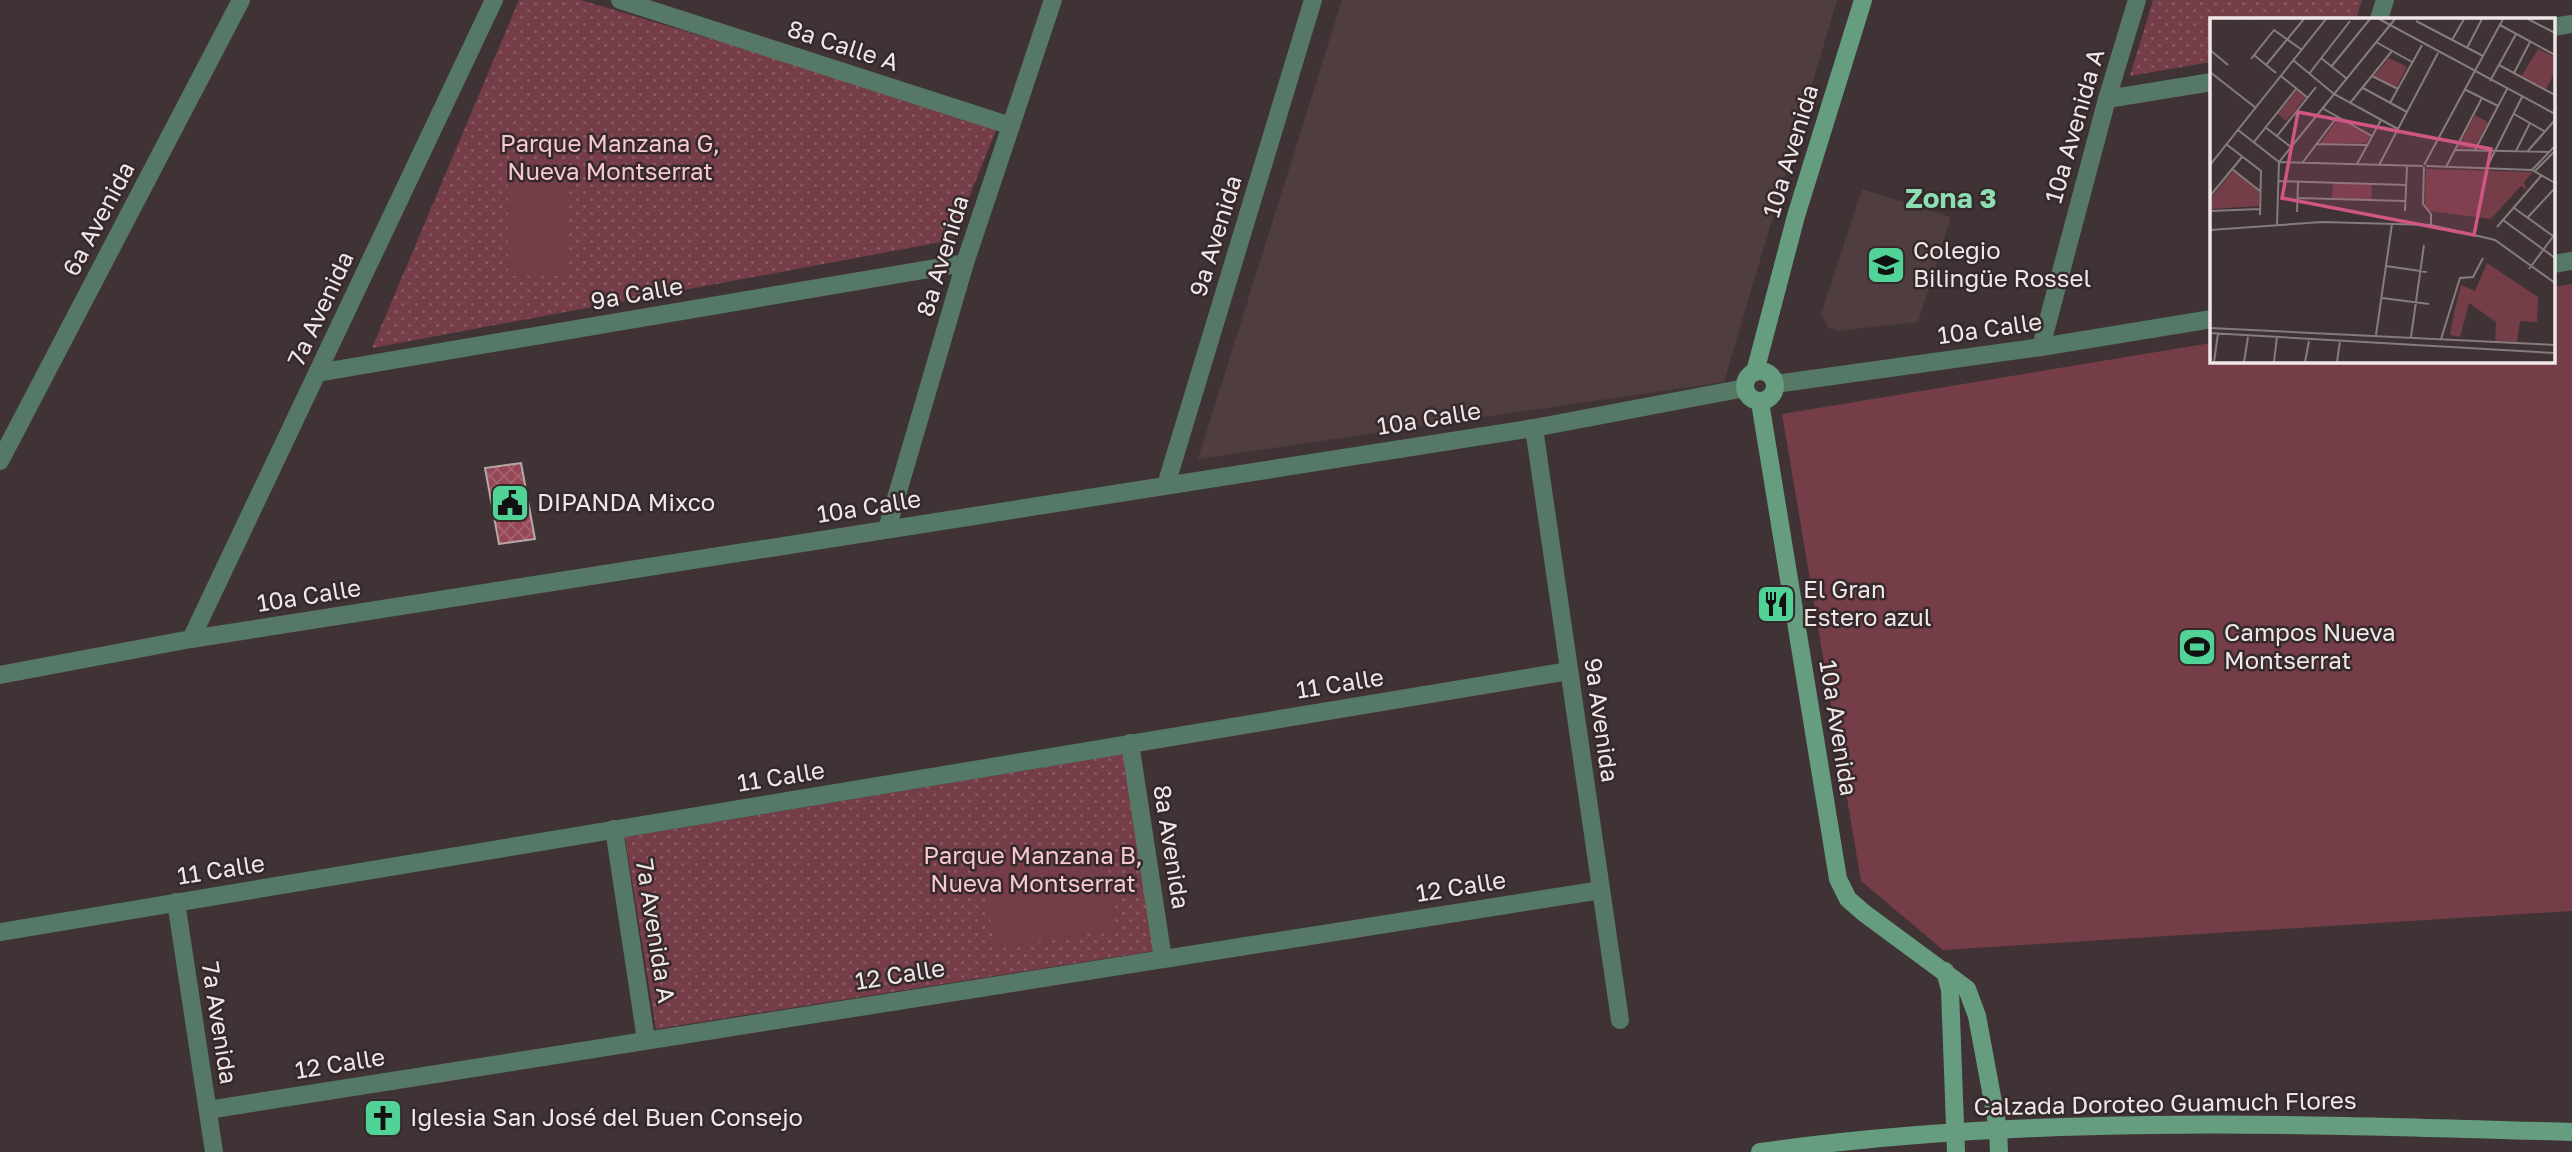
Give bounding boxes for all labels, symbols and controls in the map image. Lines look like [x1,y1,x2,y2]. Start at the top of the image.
street label: 8a Calle A [784,13,903,76]
inset map [2210,18,2554,362]
street label: 10a Avenida A [2038,45,2109,206]
street label: 10a Avenida [1756,81,1823,220]
park label: Parque Manzana G, Nueva Montserrat [500,128,720,185]
street label: 6a Avenida [56,156,140,280]
street label: 9a Avenida [1182,171,1247,300]
district label: Zona 3 [1905,181,1997,214]
street label: 8a Avenida [909,191,974,320]
place label: Colegio Bilingüe Rossel [1913,235,2091,292]
school or university icon: Colegio Bilingüe Rossel [1865,244,1907,286]
street label: 7a Avenida [280,246,359,370]
street label: 9a Calle [588,270,685,315]
street label: 10a Calle [1936,306,2044,349]
street label: 10a Calle [1375,395,1483,440]
public building icon: DIPANDA Mixco [489,482,531,524]
street label: 10a Calle [815,483,923,528]
place label: DIPANDA Mixco [537,487,715,516]
street label: 10a Calle [255,572,363,617]
place label: El Gran Estero azul [1803,574,1931,631]
restaurant icon: El Gran Estero azul [1755,583,1797,625]
place label: Campos Nueva Montserrat [2224,617,2395,674]
sports icon: Campos Nueva Montserrat [2176,626,2218,668]
street label: 9a Avenida [1579,656,1626,784]
street label: 10a Avenida [1814,658,1865,798]
street label: 11 Calle [1294,661,1386,704]
street label: 11 Calle [735,754,827,797]
street label: 8a Avenida [1148,783,1197,911]
park label: Parque Manzana B, Nueva Montserrat [923,840,1143,897]
street label: 11 Calle [175,847,267,890]
street label: 7a Avenida A [631,857,682,1005]
street label: 12 Calle [1414,864,1508,907]
street label: 12 Calle [853,952,947,995]
street label: 7a Avenida [197,960,244,1086]
street label: 12 Calle [293,1041,387,1084]
street label: Calzada Doroteo Guamuch Flores [1973,1085,2357,1120]
church icon: Iglesia San José del Buen Consejo [362,1097,404,1139]
place label: Iglesia San José del Buen Consejo [410,1102,803,1131]

